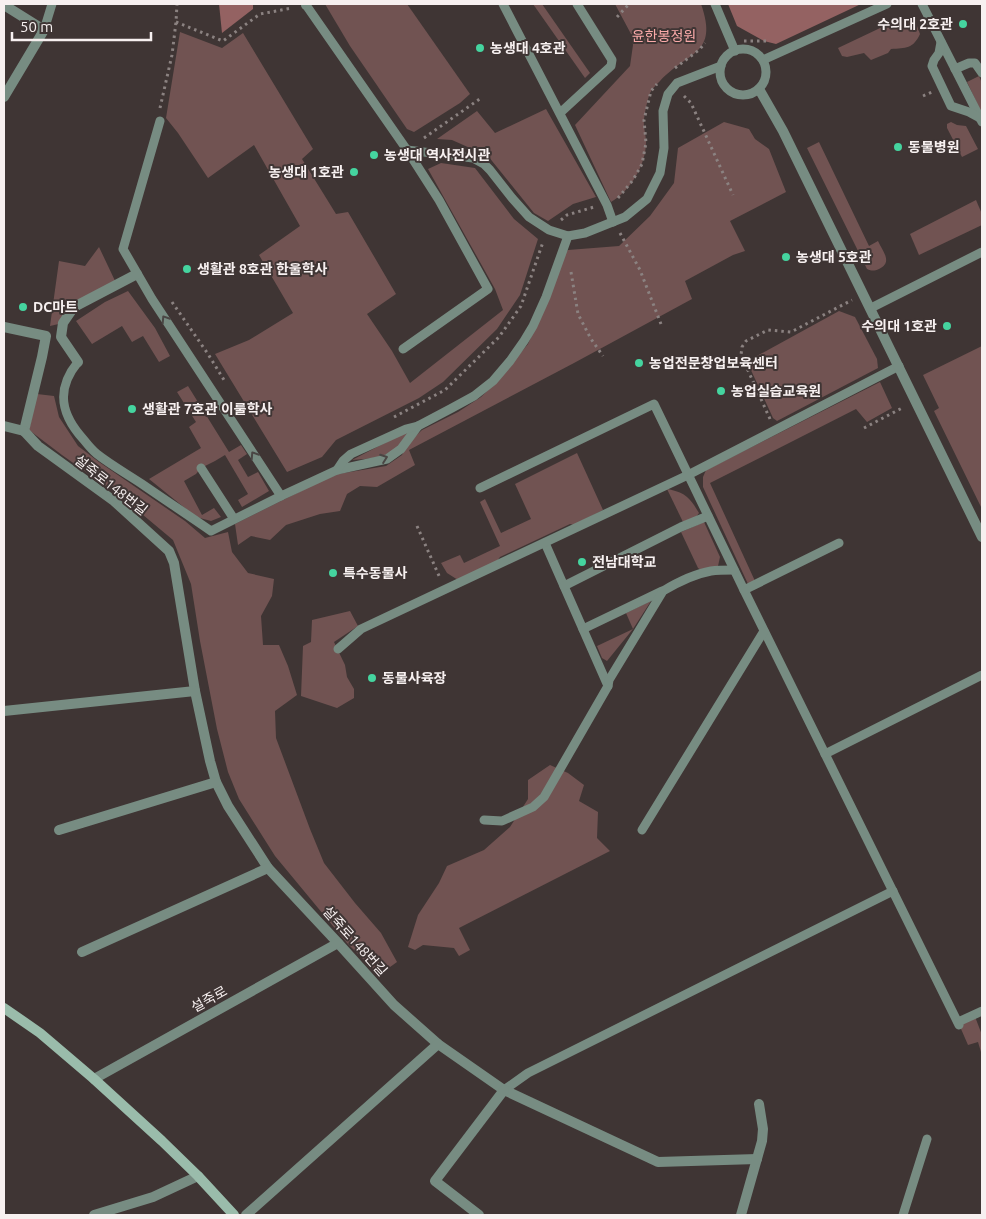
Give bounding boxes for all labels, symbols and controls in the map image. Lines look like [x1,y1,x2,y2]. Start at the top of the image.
scale bar [12,10,151,42]
place label: 수의대 2호관 [877,16,953,32]
text: 50 m [20,18,53,35]
marker: 수의대 2호관 [957,18,969,30]
park label: 윤한봉정원 [632,28,696,44]
place label: 농생대 4호관 [490,40,566,56]
marker: 농생대 4호관 [474,42,486,54]
place label: 동물병원 [908,139,960,155]
marker: 동물병원 [892,141,904,153]
place label: 농생대 역사전시관 [384,147,490,163]
marker: 농생대 역사전시관 [368,149,380,161]
place label: 농생대 1호관 [268,164,344,180]
marker: 농생대 1호관 [348,166,360,178]
place label: 농생대 5호관 [796,249,872,265]
marker: 농생대 5호관 [780,251,792,263]
place label: 생활관 8호관 한울학사 [197,261,328,277]
marker: 생활관 8호관 한울학사 [181,263,193,275]
place label: DC마트 [33,299,78,315]
marker: DC마트 [17,301,29,313]
one-way arrow [162,315,172,324]
place label: 수의대 1호관 [861,318,937,334]
marker: 수의대 1호관 [941,320,953,332]
place label: 농업전문창업보육센터 [649,355,778,371]
marker: 농업전문창업보육센터 [633,357,645,369]
place label: 농업실습교육원 [731,383,821,399]
marker: 농업실습교육원 [715,385,727,397]
place label: 생활관 7호관 이룰학사 [142,401,273,417]
marker: 생활관 7호관 이룰학사 [126,403,138,415]
one-way arrow [251,451,261,460]
street label: 설죽로148번길 [71,452,151,518]
one-way arrow [379,454,388,464]
place label: 전남대학교 [592,554,657,570]
marker: 전남대학교 [576,556,588,568]
place label: 특수동물사 [343,565,408,581]
marker: 특수동물사 [327,567,339,579]
place label: 동물사육장 [382,670,447,686]
marker: 동물사육장 [366,672,378,684]
street label: 설죽로148번길 [320,903,390,979]
street label: 설죽로 [188,983,230,1015]

